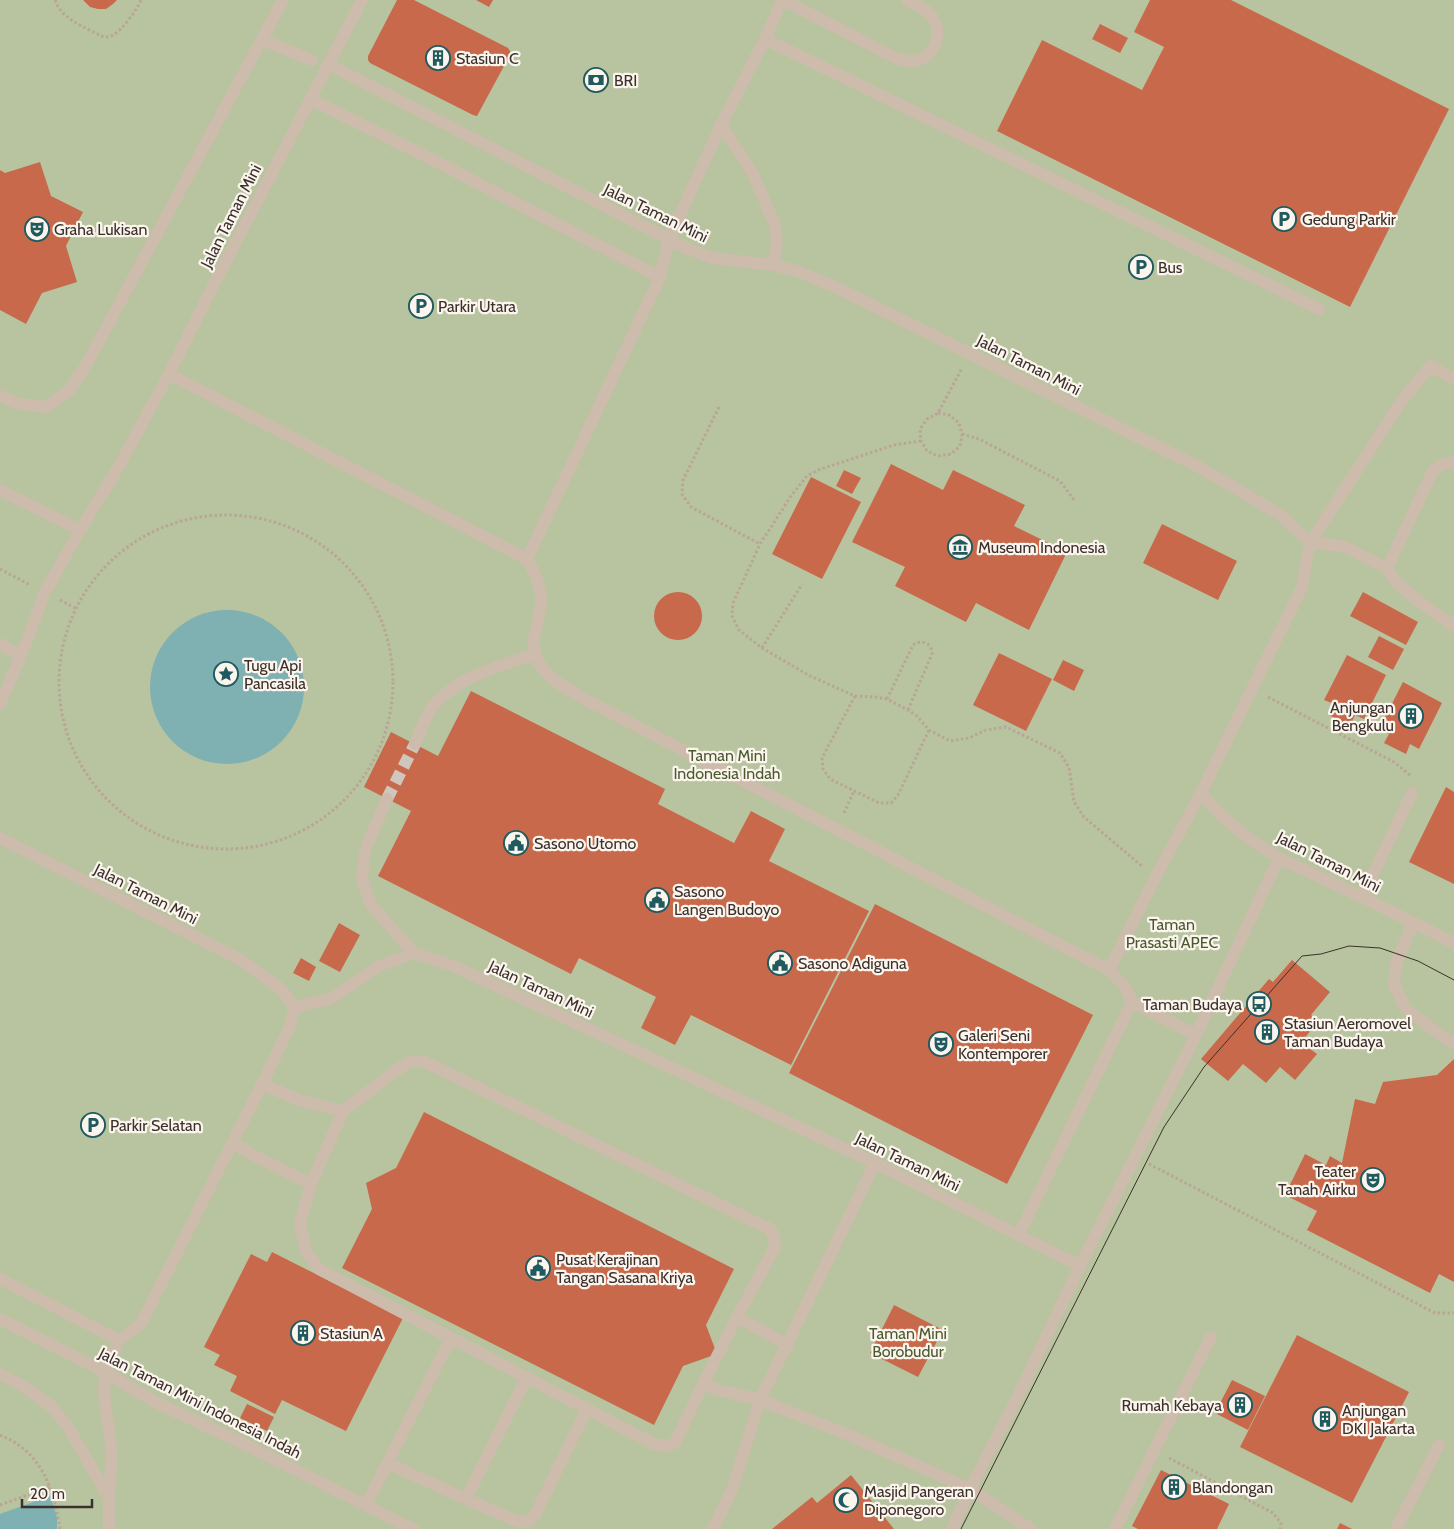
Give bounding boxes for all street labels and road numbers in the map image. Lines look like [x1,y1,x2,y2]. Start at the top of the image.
street label: Jalan Taman Mini [196,161,265,272]
street label: Jalan Taman Mini [600,179,711,246]
street label: Jalan Taman Mini [973,330,1084,399]
street label: Jalan Taman Mini [1273,827,1384,896]
street label: Jalan Taman Mini [90,859,201,928]
street label: Jalan Taman Mini [485,956,597,1022]
street label: Jalan Taman Mini [852,1128,963,1195]
street label: Jalan Taman Mini Indonesia Indah [95,1343,304,1462]

